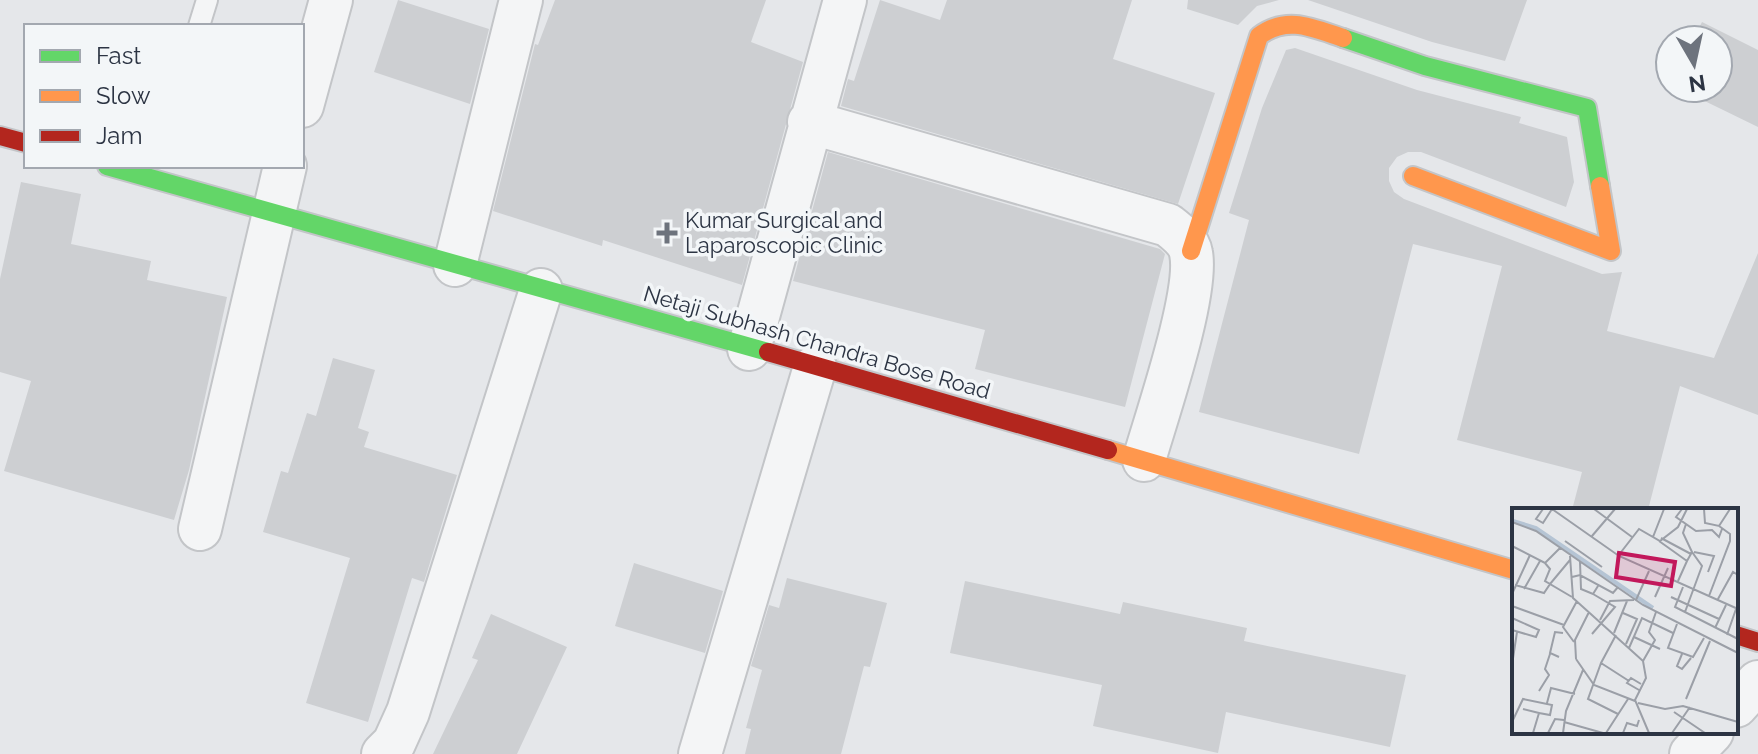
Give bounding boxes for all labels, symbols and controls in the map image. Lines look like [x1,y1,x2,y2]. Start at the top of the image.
legend [24,24,304,168]
north arrow [1654,24,1734,104]
text: Fast [96,41,141,70]
text: N [1687,70,1707,98]
text: Slow [96,81,151,110]
text: Jam [96,121,142,150]
place label: Kumar Surgical and Laparoscopic Clinic [685,207,883,258]
marker: Kumar Surgical and Laparoscopic Clinic [656,222,678,244]
street label: Netaji Subhash Chandra Bose Road [641,280,993,404]
inset map [1512,508,1738,734]

